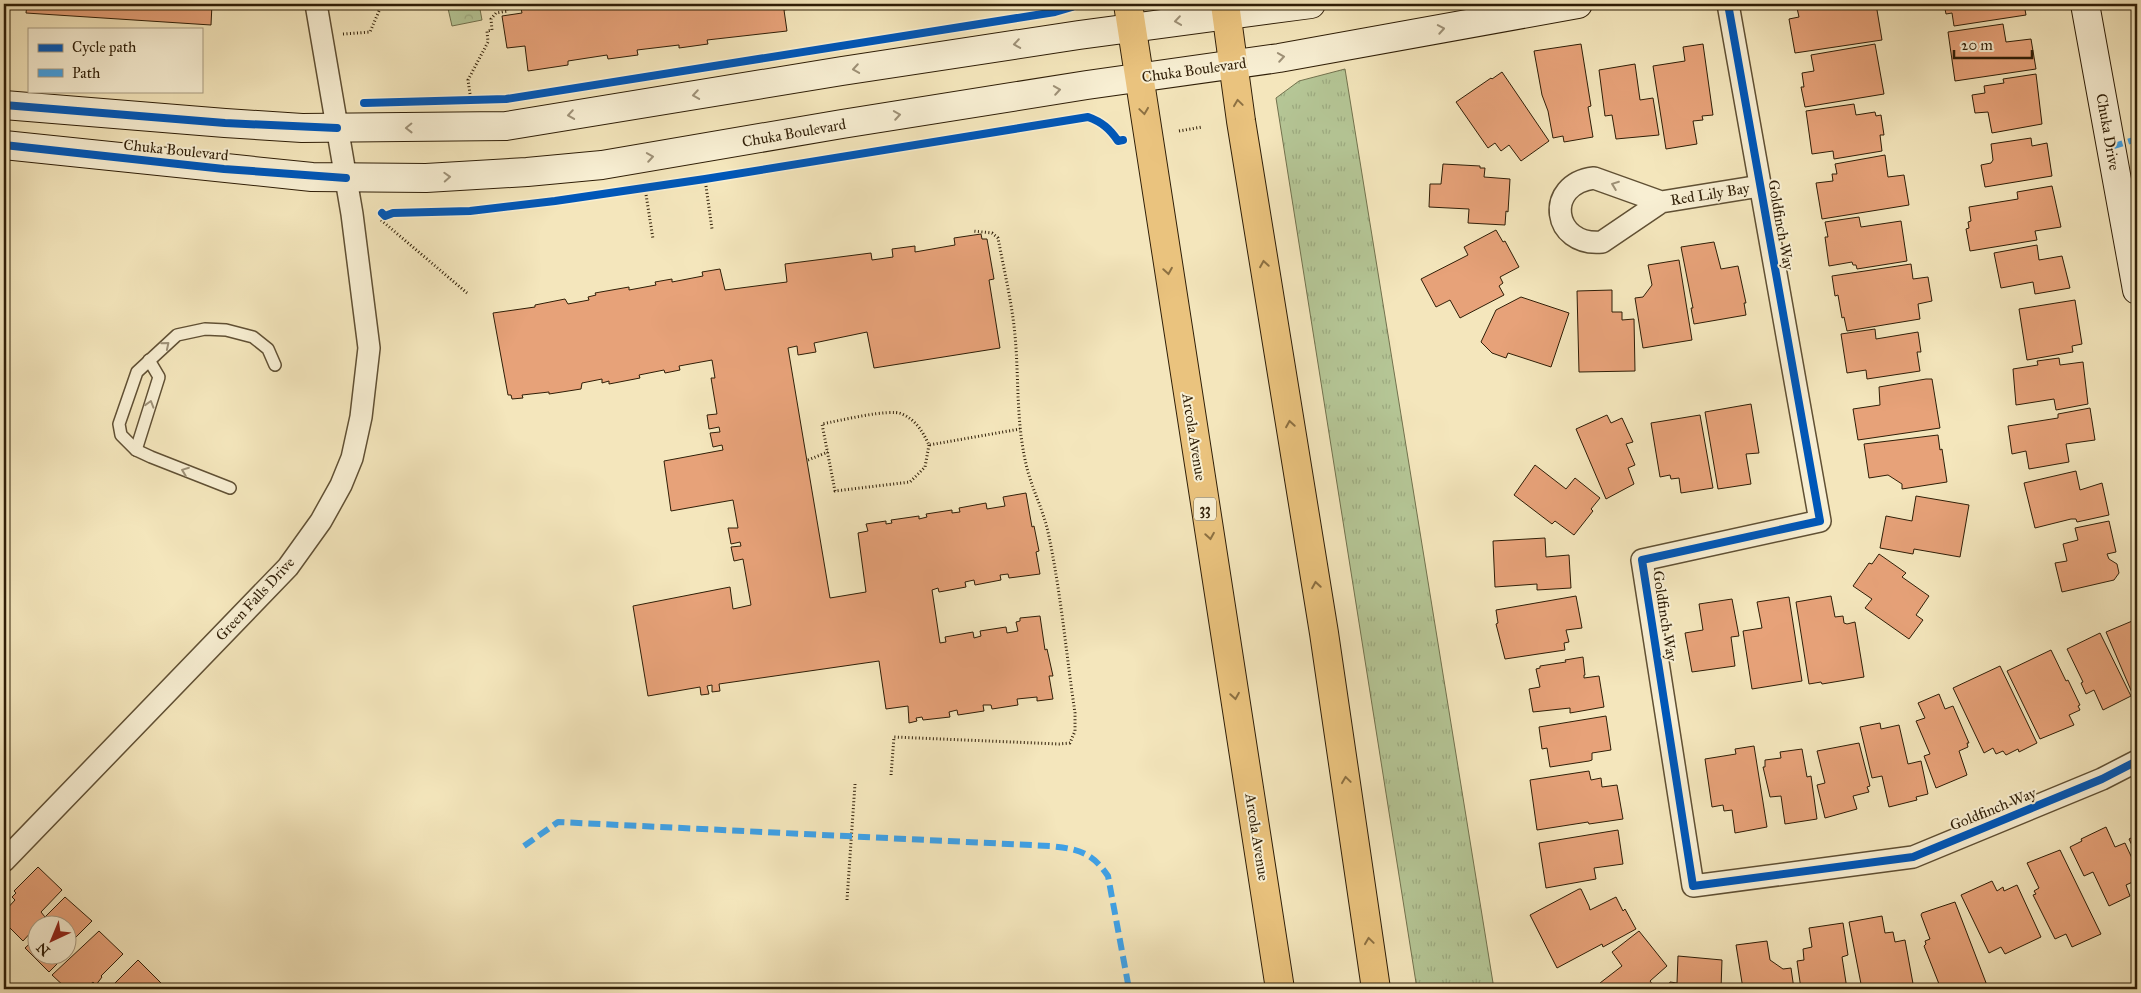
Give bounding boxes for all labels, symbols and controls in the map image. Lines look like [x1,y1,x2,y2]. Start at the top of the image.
one-way arrow [1173,16,1182,26]
one-way arrow [1437,24,1445,34]
legend [28,28,202,92]
scale bar [1954,28,2031,60]
text: 20 m [1961,36,1993,54]
text: Cycle path [72,38,137,56]
one-way arrow [1013,39,1021,49]
one-way arrow [1277,53,1285,63]
street label: Chuka Boulevard [1141,54,1248,86]
one-way arrow [852,63,861,73]
text: Path [72,64,101,82]
one-way arrow [1054,85,1062,96]
one-way arrow [691,89,700,99]
street label: Chuka Drive [2092,92,2124,172]
one-way arrow [1234,99,1244,108]
one-way arrow [1138,106,1148,115]
one-way arrow [567,110,575,120]
one-way arrow [892,111,901,121]
street label: Chuka Boulevard [741,115,848,151]
one-way arrow [405,122,413,133]
street label: Chuka Boulevard [123,136,230,165]
one-way arrow [646,153,655,163]
one-way arrow [443,171,451,182]
street label: Goldfinch Way [1764,178,1798,273]
street label: Red Lily Bay [1669,179,1752,209]
one-way arrow [1611,180,1620,191]
one-way arrow [1260,260,1270,268]
one-way arrow [1163,267,1173,276]
one-way arrow [160,342,169,351]
street label: Arcola Avenue [1178,391,1210,482]
one-way arrow [145,400,155,408]
one-way arrow [1286,420,1296,429]
one-way arrow [181,467,190,477]
road number: 33 [1194,498,1216,520]
one-way arrow [1204,531,1214,540]
street label: Green Falls Drive [212,554,298,644]
street label: Goldfinch Way [1649,569,1681,664]
one-way arrow [1312,580,1322,589]
one-way arrow [1229,692,1239,700]
one-way arrow [1341,776,1351,785]
street label: Goldfinch Way [1947,783,2040,834]
street label: Arcola Avenue [1241,791,1273,882]
north arrow [28,916,78,966]
one-way arrow [1364,937,1374,945]
text: N [33,939,53,959]

